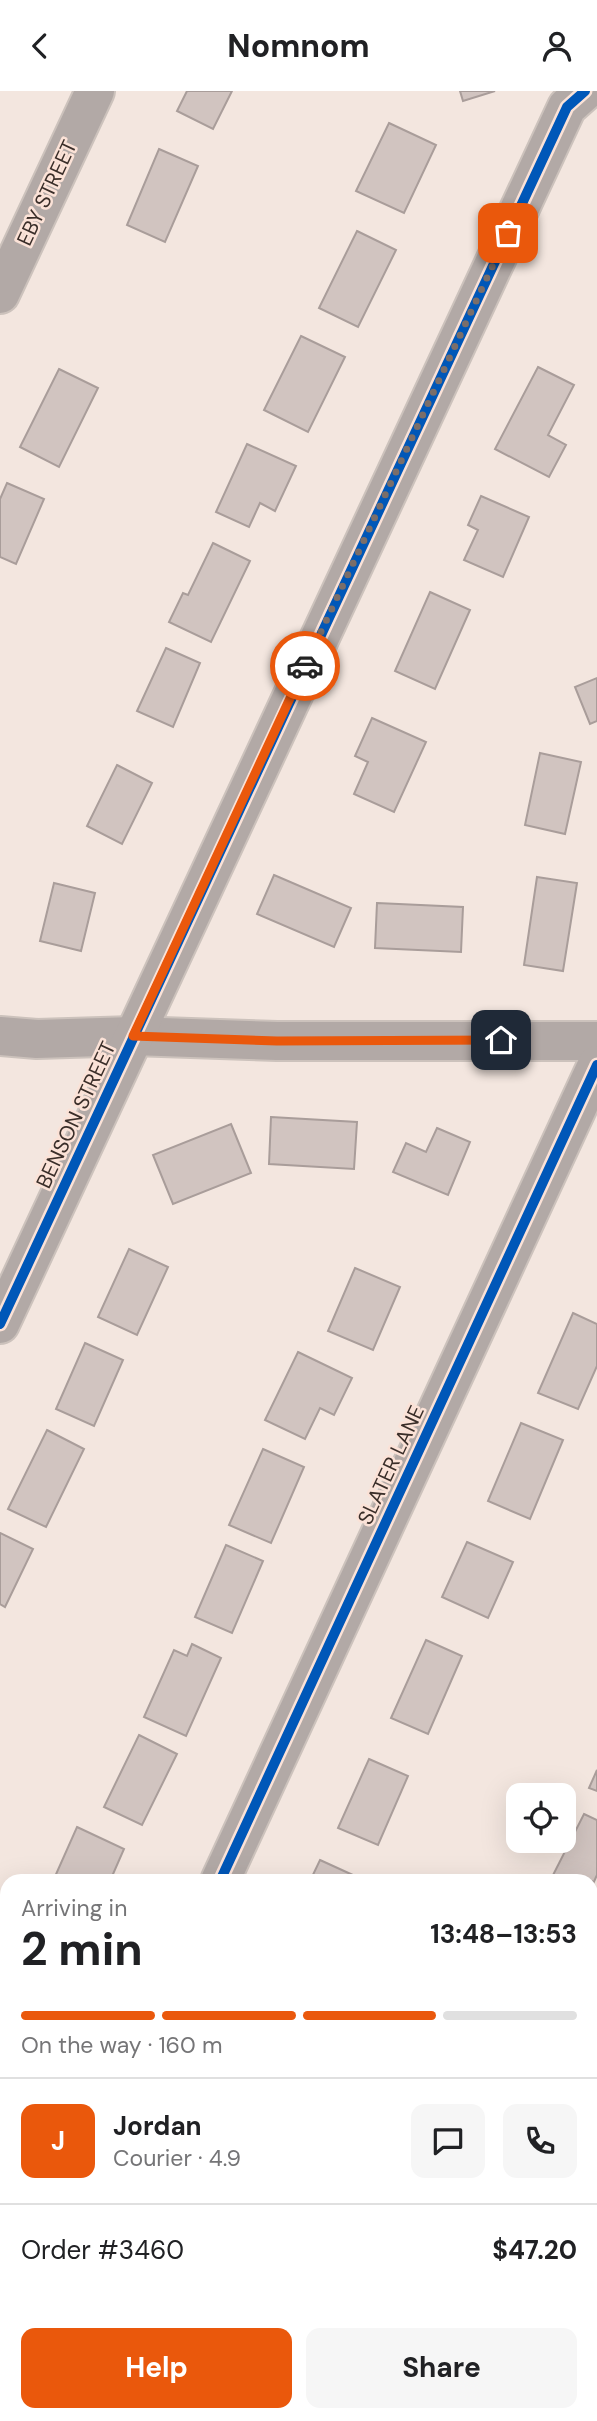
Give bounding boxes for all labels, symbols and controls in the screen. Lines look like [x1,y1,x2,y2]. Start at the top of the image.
text: Nomnom [227,25,370,67]
icon: back [21,27,59,65]
icon: person [538,27,576,65]
street label: EBY STREET [10,136,84,250]
pin [478,203,538,263]
icon: bag [489,214,527,252]
courier [270,631,340,701]
icon: car [286,647,324,685]
pin [471,1010,531,1070]
icon: home [482,1021,520,1059]
street label: BENSON STREET [30,1037,122,1193]
street label: SLATER LANE [351,1401,431,1529]
map controls [506,1783,576,1853]
button: locate [506,1783,576,1853]
text: Arriving in [21,1893,127,1923]
text: 13:48–13:53 [430,1917,577,1951]
text: 2 min [21,1919,143,1979]
text: On the way · 160 m [21,2030,222,2060]
button: chat [411,2104,485,2178]
button: phone [503,2104,577,2178]
text: Jordan [113,2109,202,2143]
text: J [51,2124,65,2158]
text: Courier · 4.9 [113,2143,241,2173]
text: Order #3460 [21,2233,184,2267]
text: $47.20 [492,2233,577,2267]
button: Help [21,2328,292,2408]
button: Share [306,2328,577,2408]

